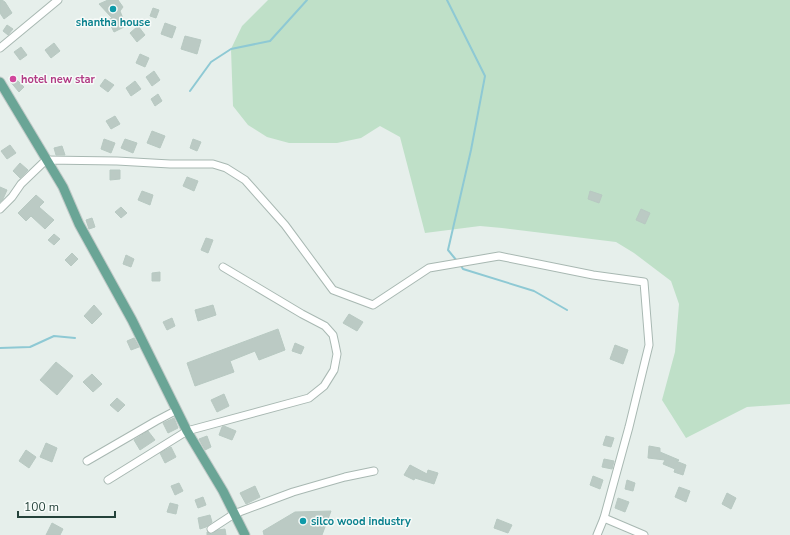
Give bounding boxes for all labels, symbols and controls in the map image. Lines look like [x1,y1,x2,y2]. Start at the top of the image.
marker: shantha house [108,4,118,14]
place label: shantha house [76,15,150,30]
place label: hotel new star [21,72,96,87]
marker: hotel new star [8,74,18,84]
scale bar [18,493,115,519]
text: 100 m [24,499,59,515]
place label: silco wood industry [311,514,411,529]
marker: silco wood industry [298,516,308,526]

